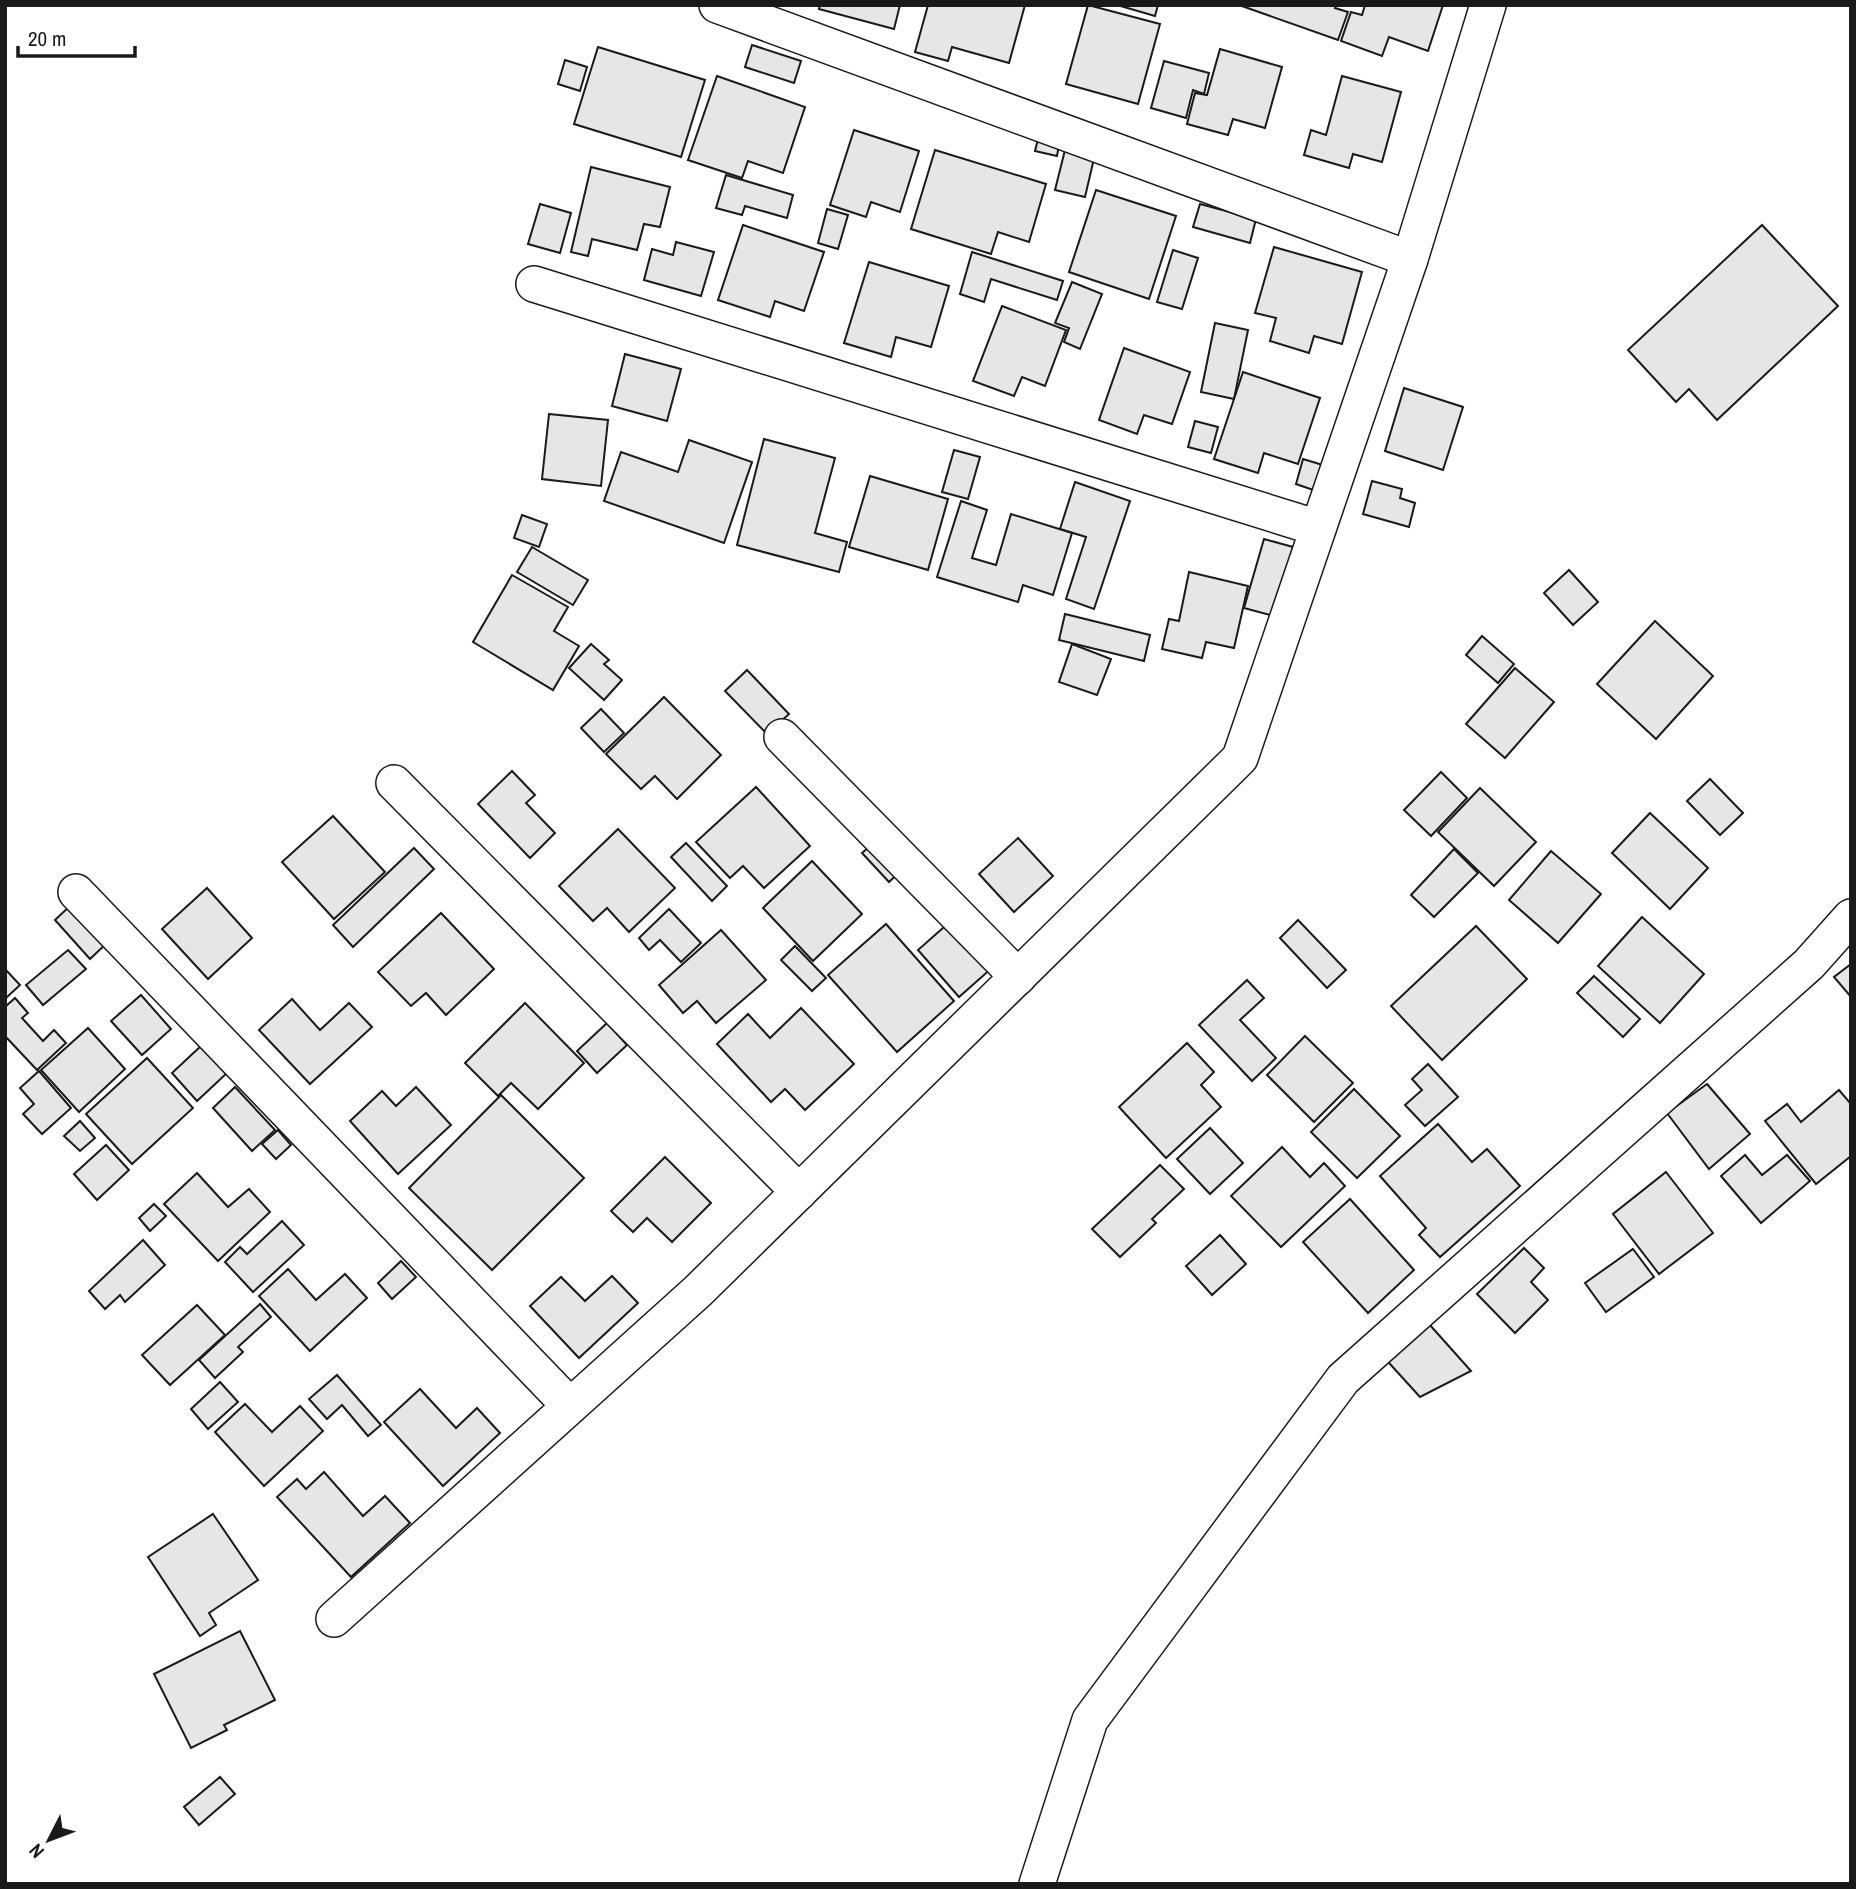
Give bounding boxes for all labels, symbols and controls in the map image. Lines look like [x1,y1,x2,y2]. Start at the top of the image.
scale bar [18,14,135,58]
text: 20 m [28,24,66,53]
north arrow [14,1805,84,1875]
text: N [23,1838,50,1864]

